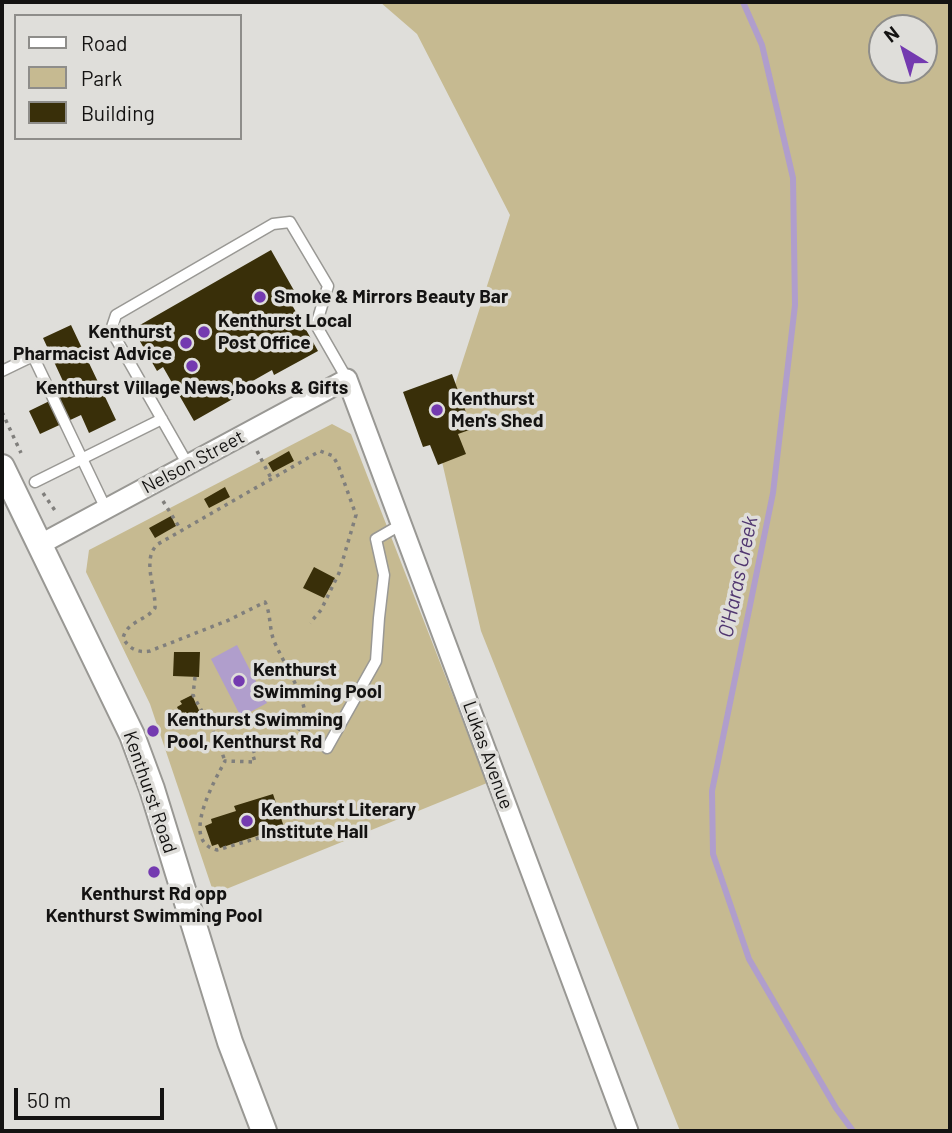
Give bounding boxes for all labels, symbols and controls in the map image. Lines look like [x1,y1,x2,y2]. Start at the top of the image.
legend [14,14,242,140]
north arrow [868,14,938,84]
text: N [879,21,903,47]
text: Road [81,30,127,55]
text: Park [81,65,122,90]
text: Building [81,100,155,125]
place label: Smoke & Mirrors Beauty Bar [274,286,508,308]
marker: Smoke & Mirrors Beauty Bar [252,289,268,305]
place label: Kenthurst Local Post Office [218,310,352,354]
place label: Kenthurst Pharmacist Advice [13,321,172,365]
marker: Kenthurst Local Post Office [196,324,212,340]
marker: Kenthurst Pharmacist Advice [178,335,194,351]
marker: Kenthurst Village News,books & Gifts [184,358,200,374]
place label: Kenthurst Village News,books & Gifts [36,377,348,399]
place label: Kenthurst Men's Shed [451,388,543,432]
marker: Kenthurst Men's Shed [429,402,445,418]
street label: Nelson Street [138,425,248,499]
water label: O'Haras Creek [713,514,763,640]
place label: Kenthurst Swimming Pool [253,659,382,703]
marker: Kenthurst Swimming Pool [231,673,247,689]
street label: Lukas Avenue [458,698,518,812]
place label: Kenthurst Swimming Pool, Kenthurst Rd [167,709,343,753]
marker: Kenthurst Swimming Pool, Kenthurst Rd [145,723,161,739]
street label: Kenthurst Road [118,728,182,856]
place label: Kenthurst Literary Institute Hall [261,799,416,843]
marker: Kenthurst Literary Institute Hall [239,813,255,829]
marker: Kenthurst Rd opp Kenthurst Swimming Pool [146,864,162,880]
place label: Kenthurst Rd opp Kenthurst Swimming Pool [46,883,262,927]
scale bar [18,1074,168,1118]
text: 50 m [27,1087,71,1112]

